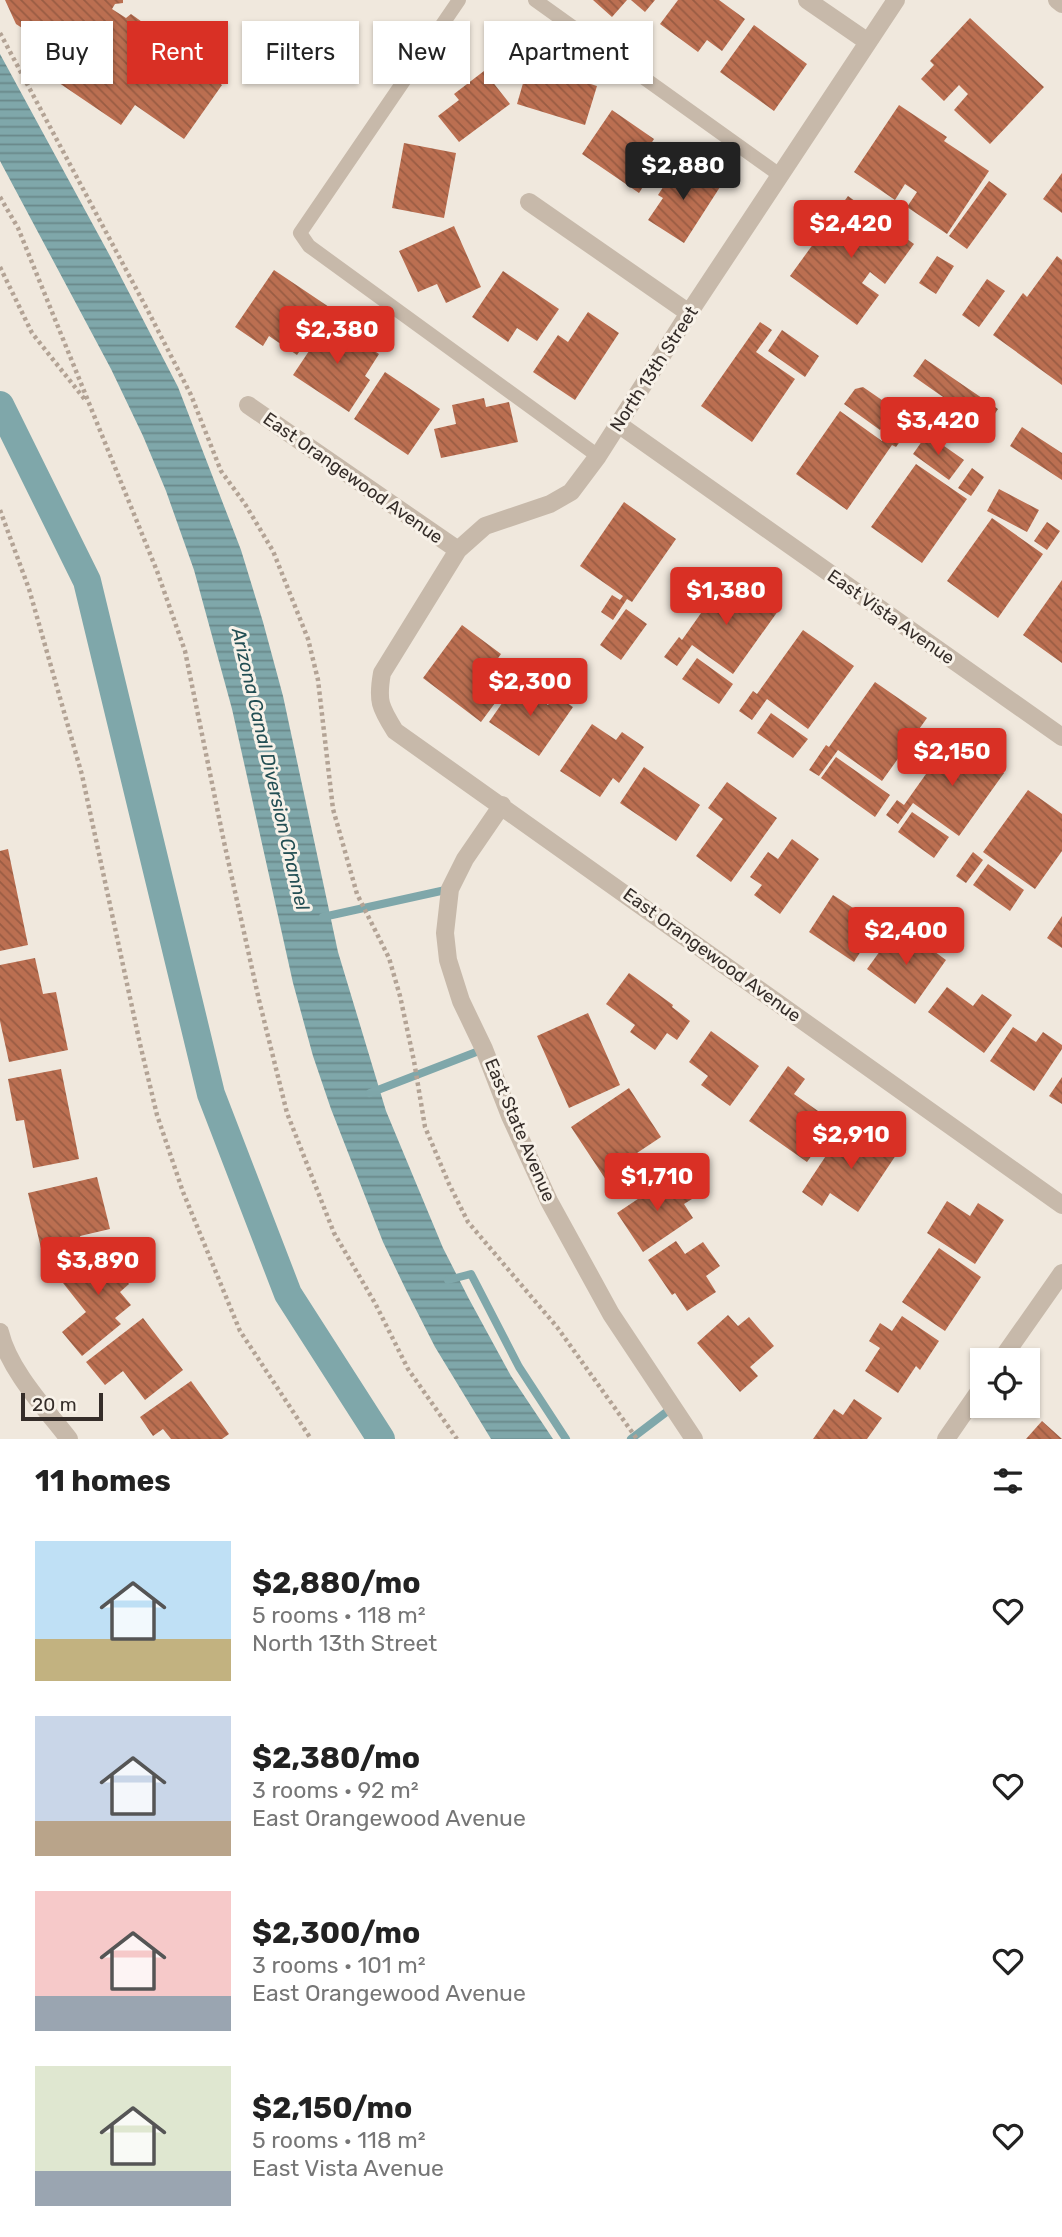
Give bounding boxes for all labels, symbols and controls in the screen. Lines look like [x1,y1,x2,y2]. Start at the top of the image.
chip: Buy [21,21,113,84]
chip: Rent [127,21,228,84]
chip: Filters [242,21,359,84]
chip: New [373,21,470,84]
chip: Apartment [484,21,653,84]
pin: $2,880 [626,142,740,202]
text: $2,880 [641,151,725,179]
pin: $2,420 [794,201,908,260]
text: $2,420 [810,209,892,237]
street label: North 13th Street [605,302,703,436]
pin: $2,380 [280,306,394,366]
text: $2,380 [295,315,379,343]
pin: $3,420 [881,398,995,457]
text: $3,420 [896,406,980,434]
street label: East Orangewood Avenue [259,408,447,548]
street label: East Vista Avenue [823,565,959,669]
pin: $1,380 [669,568,783,627]
text: $1,380 [686,576,766,604]
water label: Arizona Canal Diversion Channel [227,625,314,913]
pin: $2,300 [473,658,587,718]
text: $2,300 [488,667,572,695]
pin: $2,150 [895,728,1009,788]
text: $2,150 [913,737,991,765]
street label: East Orangewood Avenue [619,883,805,1027]
pin: $2,400 [849,908,963,967]
text: $2,400 [864,916,948,944]
street label: East State Avenue [480,1055,560,1205]
pin: $2,910 [794,1112,908,1171]
text: $2,910 [812,1120,890,1148]
pin: $1,710 [600,1154,714,1213]
text: $1,710 [621,1162,693,1190]
pin: $3,890 [41,1238,155,1297]
text: $3,890 [57,1246,139,1274]
map controls [970,1348,1040,1418]
button: locate [970,1348,1040,1418]
scale bar [21,1390,103,1422]
text: 20 m [32,1393,77,1416]
icon: filters [989,1462,1027,1500]
text: 11 homes [35,1463,171,1499]
text: $2,880/mo [252,1565,421,1601]
icon: home [91,1569,175,1653]
icon: heart [989,1592,1027,1630]
text: 5 rooms · 118 m² [252,1601,426,1629]
text: North 13th Street [252,1629,437,1657]
text: $2,380/mo [252,1740,420,1776]
icon: home [91,1744,175,1828]
icon: heart [989,1767,1027,1805]
text: 3 rooms · 92 m² [252,1776,418,1804]
text: East Orangewood Avenue [252,1804,526,1832]
text: $2,300/mo [252,1915,420,1951]
icon: home [91,1919,175,2003]
icon: heart [989,1942,1027,1980]
text: 3 rooms · 101 m² [252,1951,426,1979]
text: East Orangewood Avenue [252,1979,526,2007]
text: $2,150/mo [252,2090,412,2126]
icon: home [91,2094,175,2178]
icon: heart [989,2117,1027,2155]
text: 5 rooms · 118 m² [252,2126,426,2154]
text: East Vista Avenue [252,2154,444,2182]

